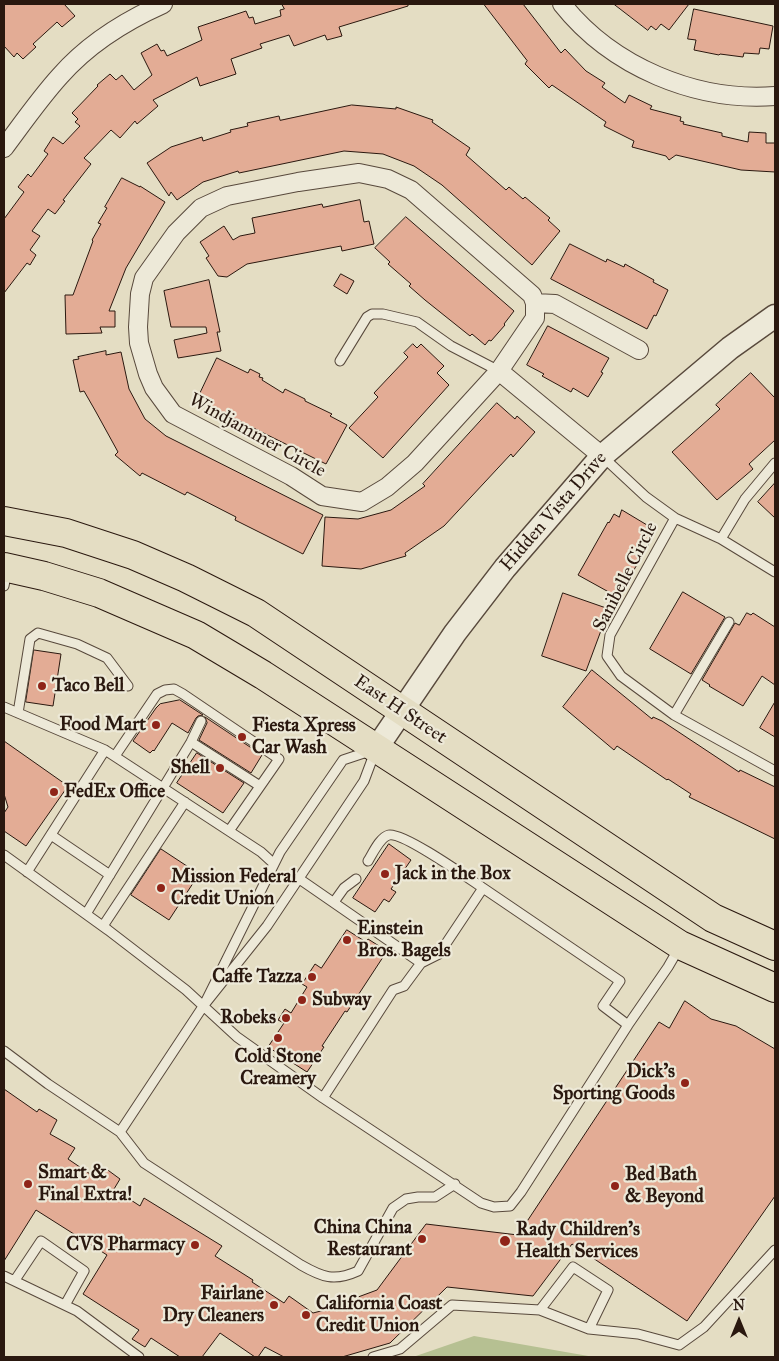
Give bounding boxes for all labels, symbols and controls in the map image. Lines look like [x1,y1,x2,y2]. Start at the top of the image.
street label: Windjammer Circle [185,389,329,483]
street label: Hidden Vista Drive [496,448,612,576]
street label: Sanibelle Circle [589,518,663,636]
street label: East H Street [349,671,451,749]
place label: Taco Bell [52,675,124,697]
marker: Taco Bell [36,680,48,692]
place label: Food Mart [59,714,146,736]
place label: Fiesta Xpress Car Wash [252,715,356,759]
marker: Food Mart [150,719,162,731]
marker: Fiesta Xpress Car Wash [236,731,248,743]
place label: Shell [170,757,210,779]
marker: Shell [214,762,226,774]
place label: FedEx Office [64,781,165,803]
marker: FedEx Office [48,786,60,798]
place label: Jack in the Box [395,863,511,885]
place label: Mission Federal Credit Union [171,866,297,910]
marker: Jack in the Box [379,868,391,880]
marker: Mission Federal Credit Union [155,882,167,894]
place label: Einstein Bros. Bagels [357,918,451,962]
marker: Einstein Bros. Bagels [341,934,353,946]
place label: Caffe Tazza [212,966,302,988]
marker: Caffe Tazza [306,971,318,983]
place label: Subway [312,989,371,1011]
marker: Subway [296,994,308,1006]
place label: Robeks [220,1007,276,1029]
marker: Robeks [280,1012,292,1024]
marker: Cold Stone Creamery [272,1032,284,1044]
place label: Cold Stone Creamery [235,1046,321,1090]
place label: Dick's Sporting Goods [553,1061,675,1105]
marker: Dick's Sporting Goods [679,1077,691,1089]
place label: Smart & Final Extra! [38,1162,132,1206]
place label: Bed Bath & Beyond [625,1164,704,1208]
marker: Smart & Final Extra! [22,1178,34,1190]
marker: Bed Bath & Beyond [609,1180,621,1192]
place label: China China Restaurant [314,1217,412,1261]
place label: Rady Children's Health Services [516,1219,640,1263]
marker: China China Restaurant [416,1233,428,1245]
place label: CVS Pharmacy [66,1234,185,1256]
marker: Rady Children's Health Services [498,1234,512,1248]
marker: CVS Pharmacy [189,1239,201,1251]
place label: Fairlane Dry Cleaners [163,1283,264,1327]
place label: California Coast Credit Union [316,1293,442,1337]
north arrow [714,1296,764,1346]
text: N [733,1297,745,1314]
marker: Fairlane Dry Cleaners [268,1299,280,1311]
marker: California Coast Credit Union [300,1309,312,1321]

